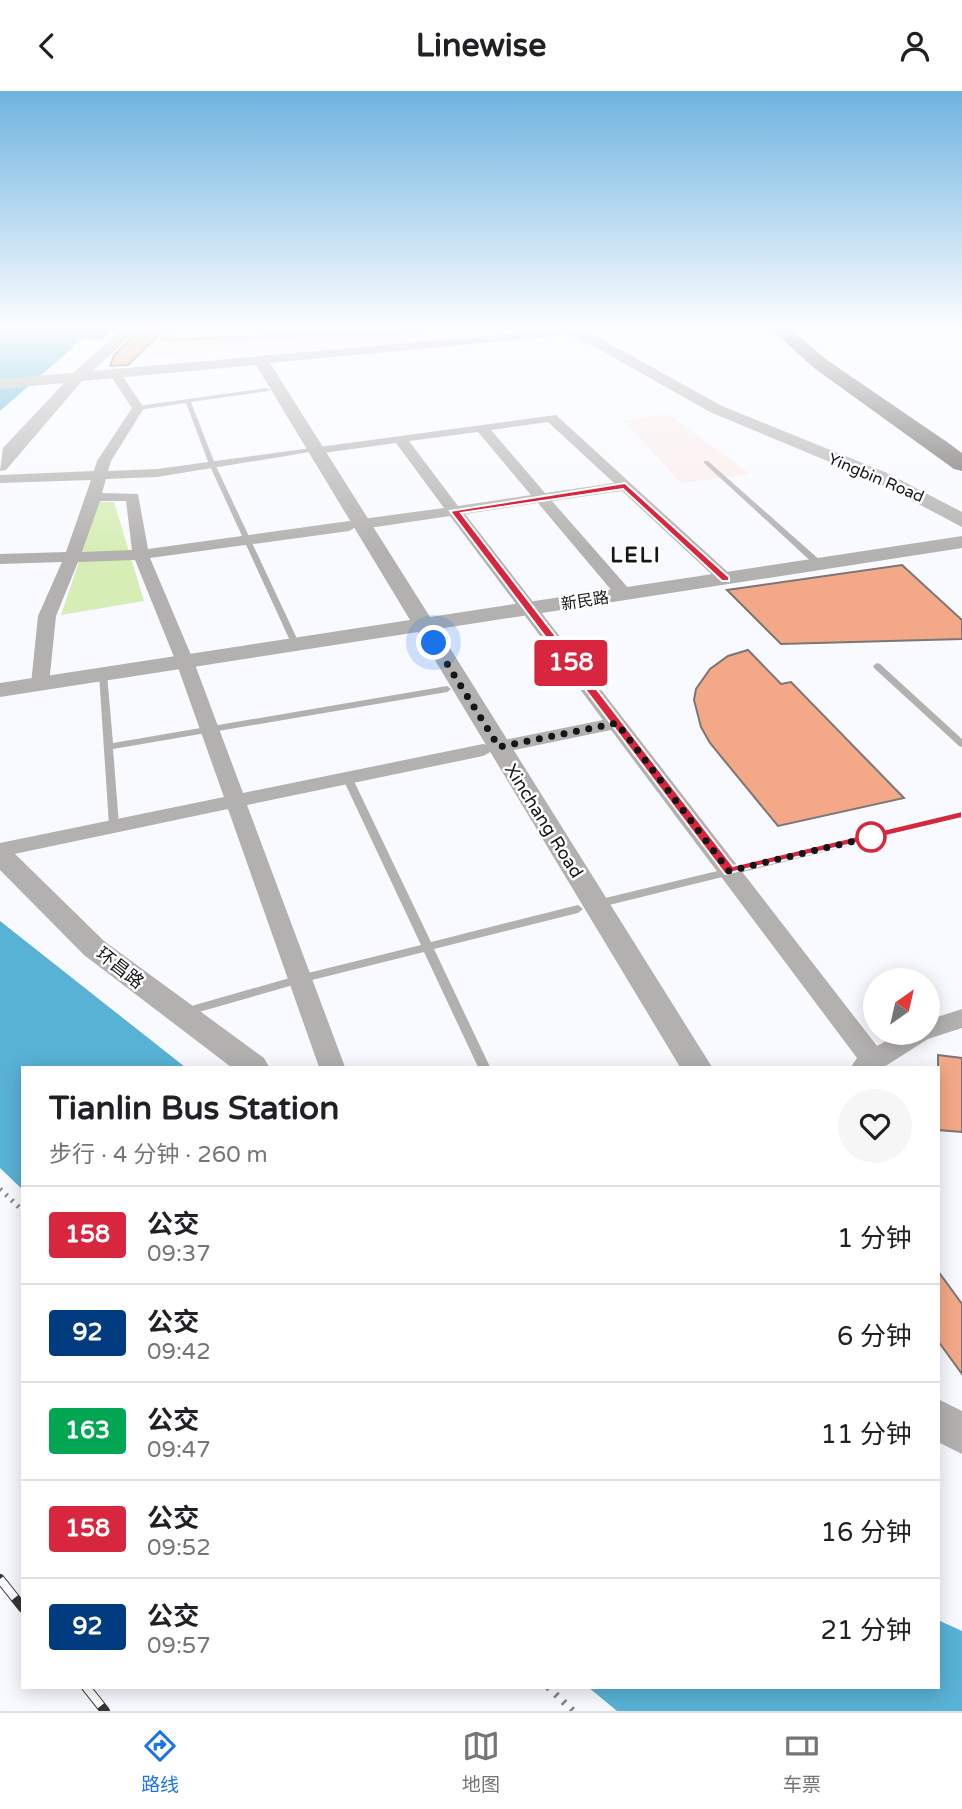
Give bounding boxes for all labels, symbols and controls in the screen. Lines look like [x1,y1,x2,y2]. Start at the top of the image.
icon: back [28,27,66,65]
text: Linewise [416,27,546,65]
icon: person [896,27,934,65]
street label: Yingbin Road [825,449,927,507]
district label: LELI [610,543,662,568]
street label: 新民路 [560,587,610,615]
your location [416,625,451,660]
line badge: 158 [531,640,611,686]
text: 158 [548,648,594,677]
street label: Xinchang Road [500,760,588,882]
unlabelled marker [856,822,886,852]
street label: 环昌路 [92,943,148,993]
north arrow [863,968,940,1045]
map controls [863,968,940,1045]
text: Tianlin Bus Station [49,1089,339,1128]
button: heart [838,1089,912,1163]
text: 步行 · 4 分钟 · 260 m [49,1141,268,1169]
text: 公交 [147,1209,199,1240]
text: 158 [65,1220,110,1249]
text: 1 分钟 [837,1223,912,1254]
text: 09:37 [147,1240,211,1268]
text: 公交 [147,1307,199,1338]
text: 92 [72,1318,103,1347]
text: 6 分钟 [837,1321,912,1352]
text: 09:42 [147,1338,211,1366]
text: 公交 [147,1405,199,1436]
text: 163 [65,1416,110,1445]
text: 11 分钟 [821,1419,912,1450]
text: 09:47 [147,1436,211,1464]
text: 公交 [147,1503,199,1534]
text: 158 [65,1514,110,1543]
text: 16 分钟 [821,1517,912,1548]
text: 09:52 [147,1534,211,1562]
text: 公交 [147,1601,199,1632]
text: 92 [72,1612,103,1641]
text: 21 分钟 [821,1615,912,1646]
text: 09:57 [147,1632,211,1660]
tab: 路线 [141,1727,179,1796]
tab: 地图 [462,1727,500,1796]
tab: 车票 [783,1727,821,1796]

